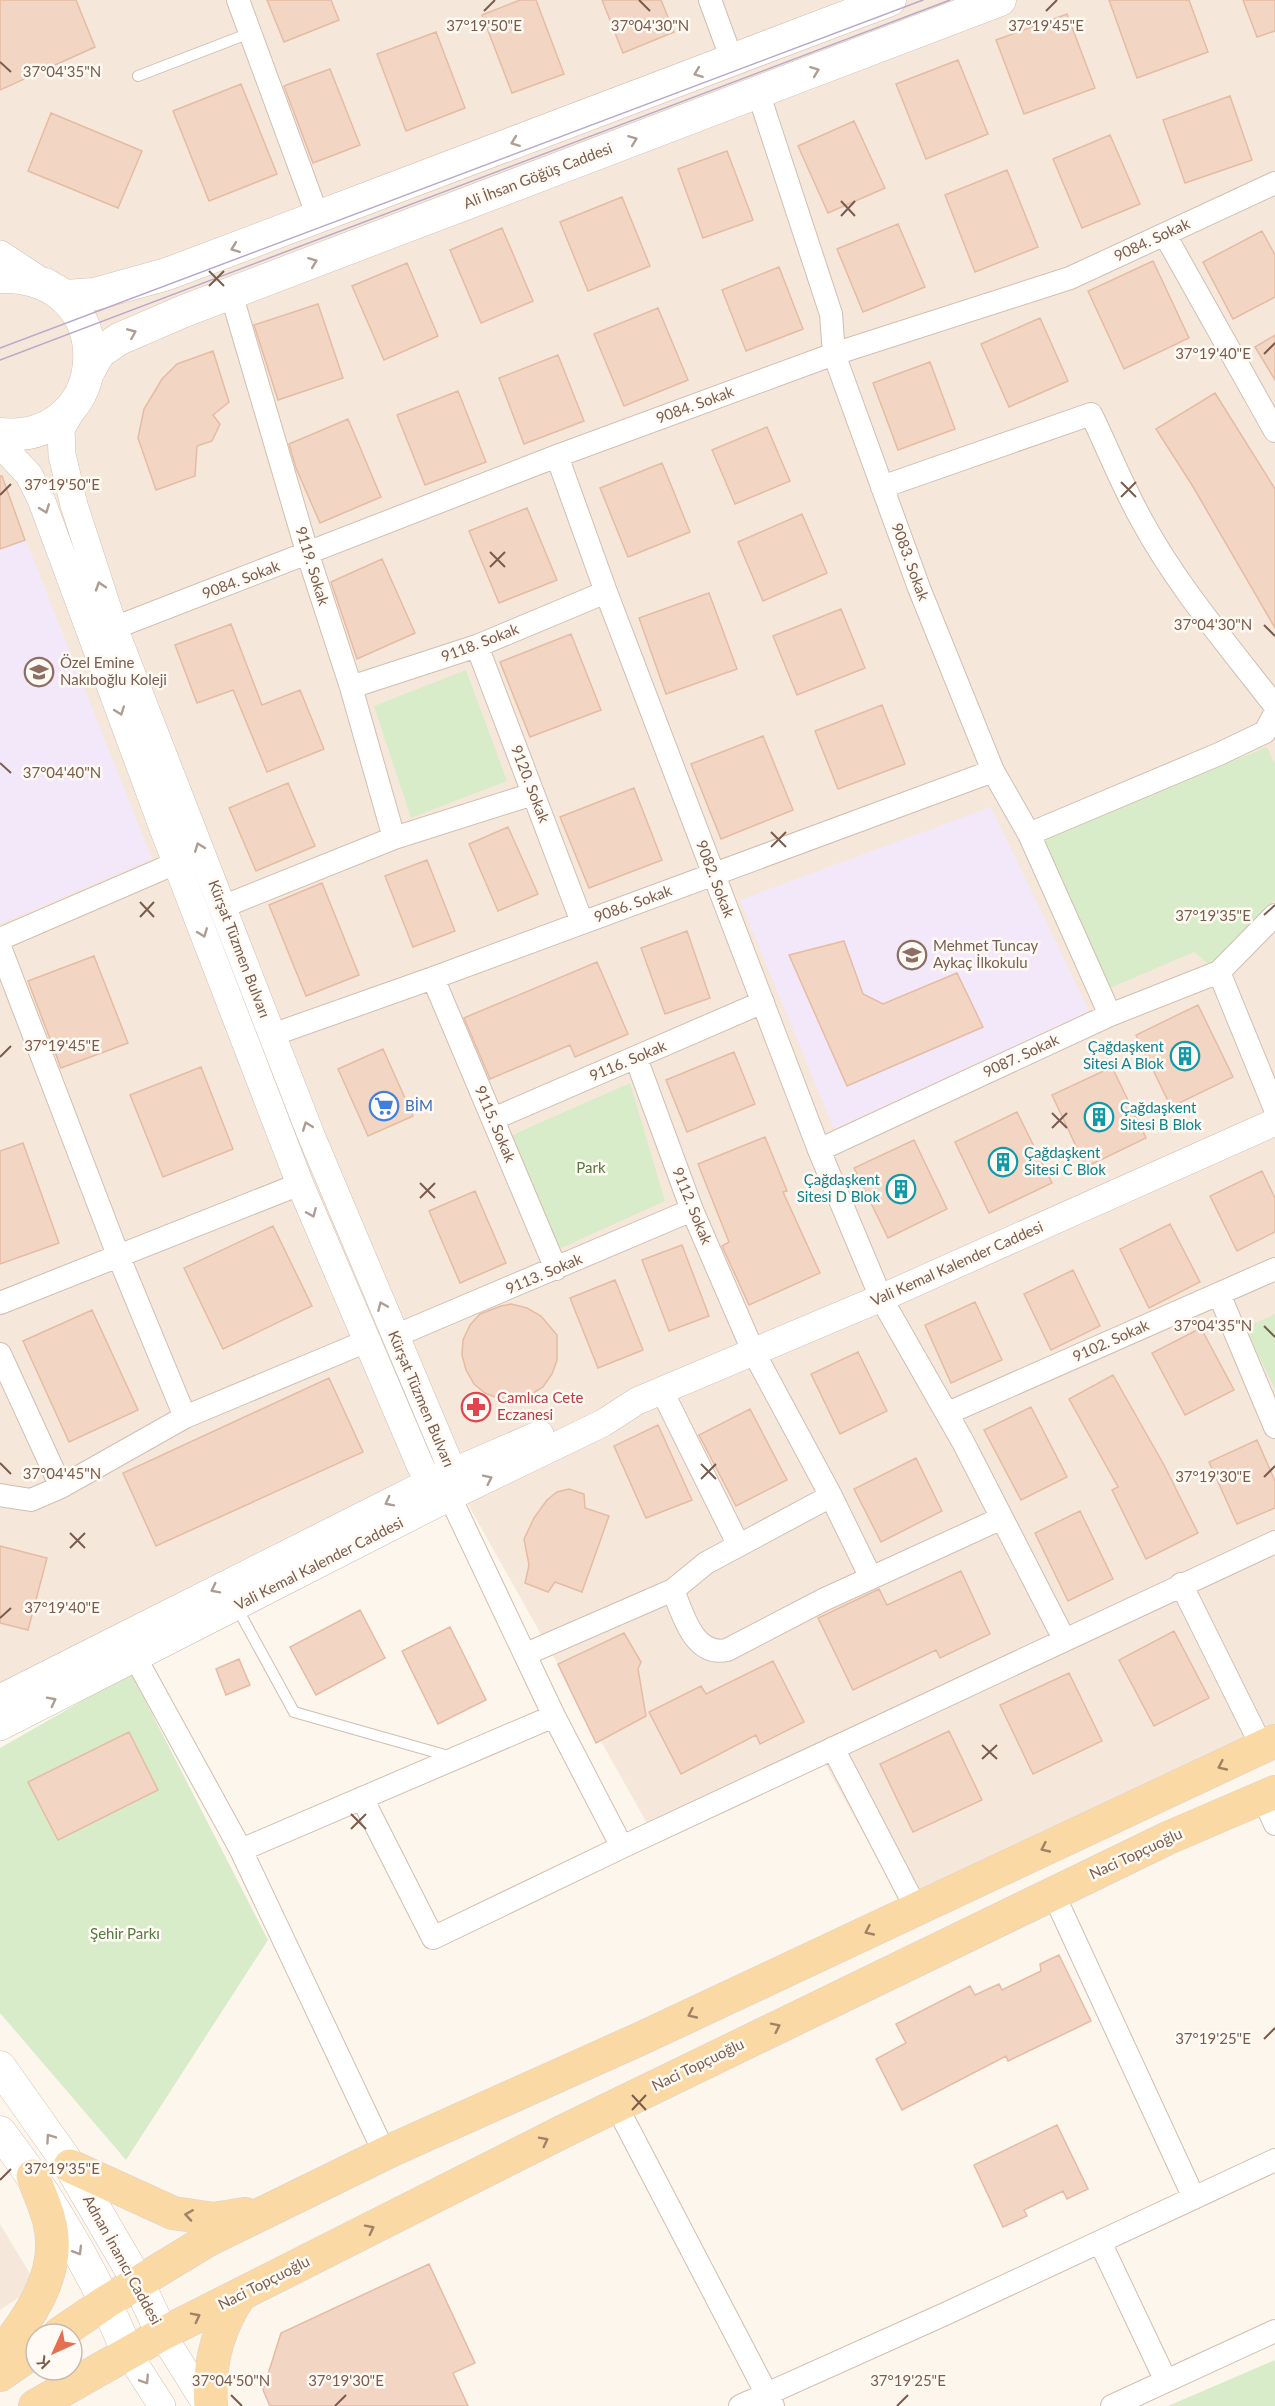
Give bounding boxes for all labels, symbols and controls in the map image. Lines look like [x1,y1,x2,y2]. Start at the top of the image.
text: 37°19'50"E [446,16,522,34]
text: 37°04'30"N [611,16,689,34]
text: 37°19'45"E [1008,16,1084,34]
text: 37°04'35"N [23,62,101,80]
one-way arrow [809,65,820,78]
one-way arrow [693,66,704,78]
one-way arrow [511,135,522,147]
one-way arrow [626,135,637,147]
street label: Ali İhsan Göğüş Caddesi [461,138,615,212]
street label: 9084. Sokak [1111,214,1193,264]
one-way arrow [230,241,241,254]
one-way arrow [307,257,318,269]
one-way arrow [125,329,136,341]
text: 37°19'40"E [1175,344,1251,362]
street label: 9084. Sokak [653,382,736,426]
text: 37°19'50"E [24,475,100,493]
one-way arrow [37,503,50,514]
street label: 9083. Sokak [889,520,933,603]
street label: 9119. Sokak [292,524,334,608]
street label: 9084. Sokak [199,556,282,602]
one-way arrow [95,581,107,592]
text: 37°04'30"N [1174,615,1252,633]
street label: 9118. Sokak [438,619,521,665]
place label: Özel Emine Nakıboğlu Koleji [60,653,167,688]
school or university icon: Özel Emine Nakıboğlu Koleji [23,656,55,688]
one-way arrow [112,705,125,716]
street label: 9120. Sokak [508,742,554,825]
text: 37°04'40"N [23,763,101,781]
street label: 9082. Sokak [693,837,739,920]
one-way arrow [194,842,206,853]
street label: Kürşat Tüzmen Bulvarı [205,877,275,1020]
street label: 9086. Sokak [591,881,674,925]
text: 37°19'35"E [1175,906,1251,924]
one-way arrow [196,927,209,938]
place label: Mehmet Tuncay Aykaç İlkokulu [933,936,1038,971]
school or university icon: Mehmet Tuncay Aykaç İlkokulu [896,939,928,971]
street label: 9087. Sokak [980,1030,1062,1080]
text: 37°19'45"E [24,1036,100,1054]
street label: 9116. Sokak [587,1036,669,1084]
place label: Çağdaşkent Sitesi A Blok [1083,1037,1165,1072]
building icon: Çağdaşkent Sitesi A Blok [1169,1040,1201,1072]
street label: 9115. Sokak [472,1083,520,1165]
supermarket icon: BİM [368,1090,400,1122]
place label: BİM [405,1096,433,1114]
place label: Çağdaşkent Sitesi B Blok [1120,1098,1202,1133]
building icon: Çağdaşkent Sitesi B Blok [1083,1101,1115,1133]
one-way arrow [302,1121,315,1132]
place label: Çağdaşkent Sitesi C Blok [1024,1143,1106,1178]
building icon: Çağdaşkent Sitesi C Blok [987,1146,1019,1178]
park label: Park [576,1158,606,1176]
street label: 9112. Sokak [669,1164,717,1247]
place label: Çağdaşkent Sitesi D Blok [797,1170,881,1205]
building icon: Çağdaşkent Sitesi D Blok [885,1173,917,1205]
one-way arrow [305,1206,317,1217]
street label: Vali Kemal Kalender Caddesi [868,1217,1046,1309]
street label: 9113. Sokak [503,1249,585,1297]
one-way arrow [377,1302,389,1313]
street label: 9102. Sokak [1070,1315,1152,1365]
text: 37°04'35"N [1174,1316,1252,1334]
street label: Kürşat Tüzmen Bulvarı [385,1328,459,1470]
place label: Camlıca Cete Eczanesi [497,1388,583,1423]
pharmacy icon: Camlıca Cete Eczanesi [460,1391,492,1423]
text: 37°04'45"N [23,1464,101,1482]
text: 37°19'30"E [1175,1467,1251,1485]
one-way arrow [481,1474,492,1486]
one-way arrow [385,1494,396,1506]
street label: Vali Kemal Kalender Caddesi [231,1513,406,1614]
one-way arrow [210,1581,221,1593]
text: 37°19'40"E [24,1598,100,1616]
one-way arrow [46,1696,57,1708]
one-way arrow [1218,1758,1229,1770]
street label: Naci Topçuoğlu [1086,1824,1185,1882]
one-way arrow [1041,1841,1052,1853]
one-way arrow [864,1923,875,1935]
park label: Şehir Parkı [90,1924,160,1942]
one-way arrow [688,2007,699,2019]
one-way arrow [770,2023,780,2034]
text: 37°19'25"E [1175,2029,1251,2047]
street label: Naci Topçuoğlu [648,2034,747,2094]
one-way arrow [46,2133,57,2144]
one-way arrow [538,2137,549,2148]
text: 37°19'35"E [24,2159,100,2177]
street label: Adnan İnanıcı Caddesi [80,2192,166,2327]
one-way arrow [184,2210,193,2222]
one-way arrow [364,2225,375,2236]
one-way arrow [70,2245,82,2255]
street label: Naci Topçuoğlu [215,2251,312,2313]
one-way arrow [190,2313,201,2324]
north arrow [24,2322,84,2382]
text: K [32,2352,54,2374]
text: 37°04'50"N [192,2371,270,2389]
text: 37°19'30"E [308,2371,384,2389]
text: 37°19'25"E [870,2371,946,2389]
one-way arrow [138,2373,149,2384]

